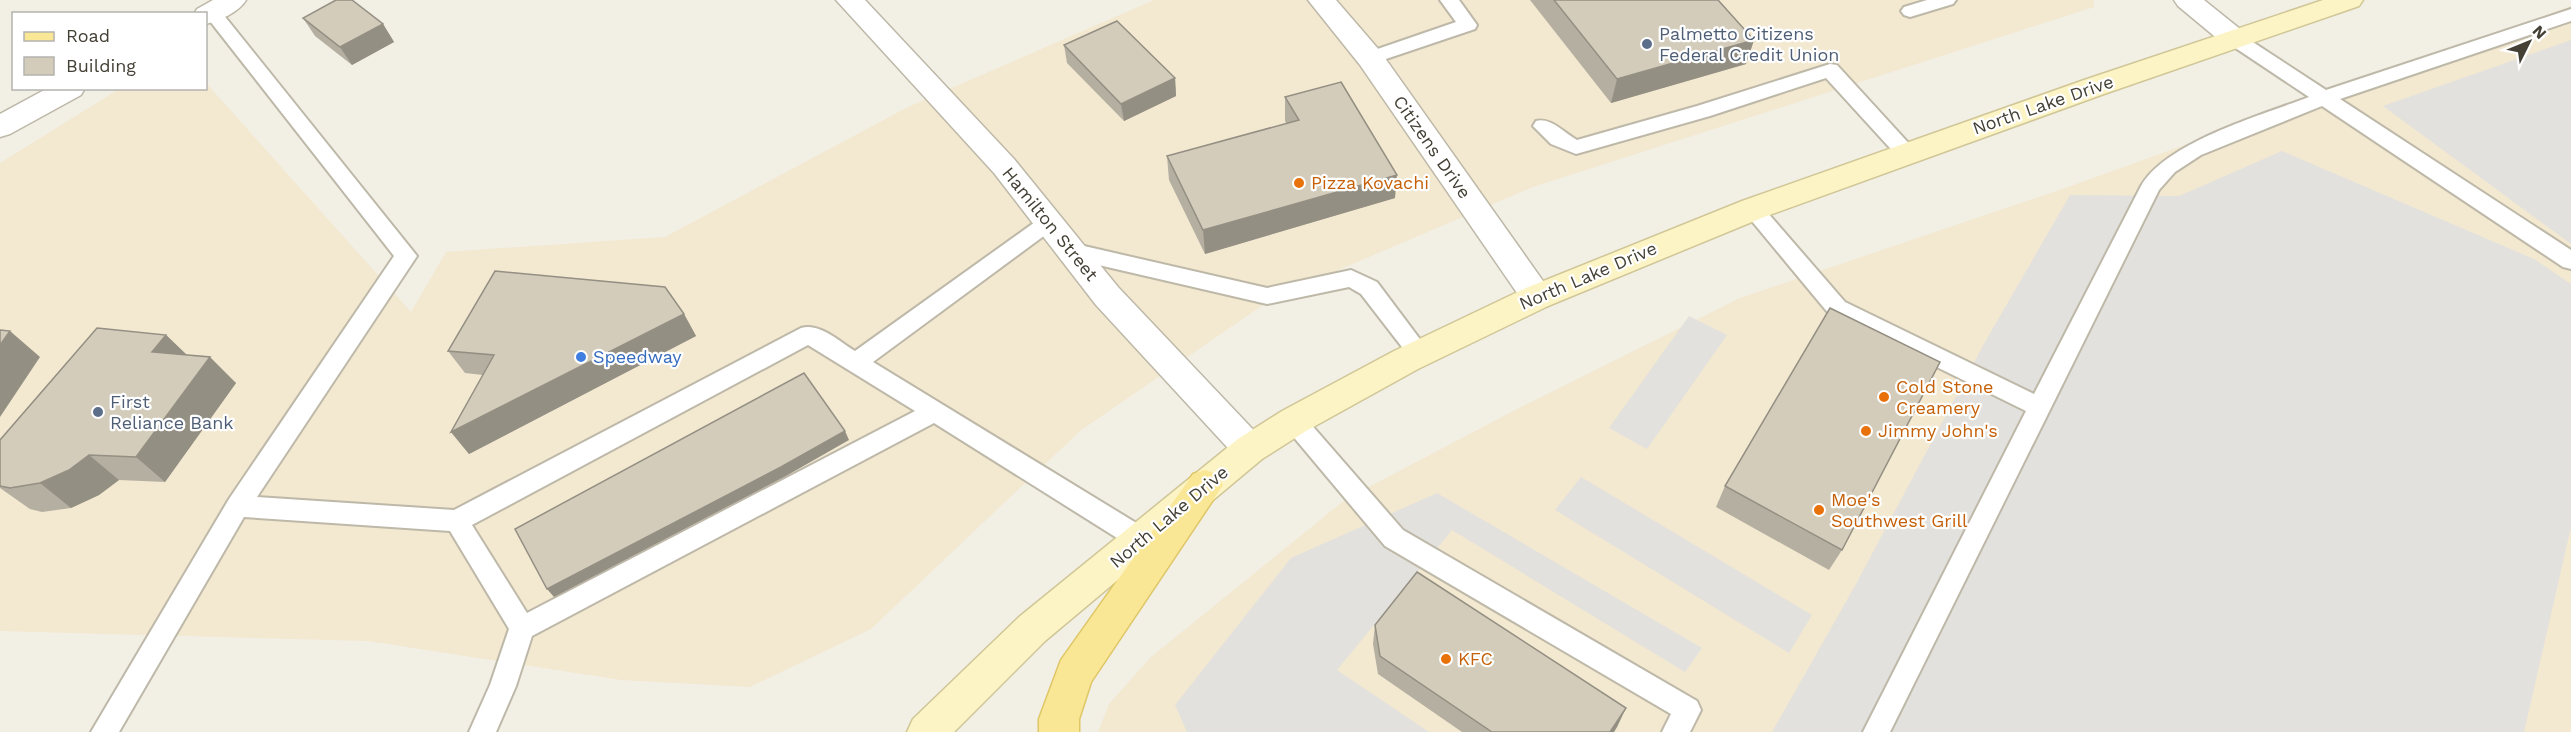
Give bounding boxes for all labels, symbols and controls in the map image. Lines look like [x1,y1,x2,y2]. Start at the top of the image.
legend [12,12,207,90]
north arrow [2499,12,2559,72]
text: N [2529,21,2551,43]
place label: Palmetto Citizens Federal Credit Union [1659,23,1839,65]
text: Road [66,25,110,46]
marker: Palmetto Citizens Federal Credit Union [1640,37,1654,51]
text: Building [66,55,136,76]
street label: North Lake Drive [1970,71,2116,138]
street label: Citizens Drive [1389,91,1476,202]
street label: Hamilton Street [998,163,1103,285]
place label: Pizza Kovachi [1311,172,1429,193]
marker: Pizza Kovachi [1292,176,1306,190]
street label: North Lake Drive [1516,237,1660,314]
place label: Speedway [593,346,682,367]
marker: Speedway [574,350,588,364]
place label: Cold Stone Creamery [1896,376,1994,418]
marker: Cold Stone Creamery [1877,390,1891,404]
place label: First Reliance Bank [110,391,234,433]
marker: First Reliance Bank [91,405,105,419]
place label: Jimmy John's [1878,420,1998,441]
marker: Jimmy John's [1859,424,1873,438]
street label: North Lake Drive [1105,461,1232,572]
place label: Moe's Southwest Grill [1831,489,1968,531]
marker: Moe's Southwest Grill [1812,503,1826,517]
place label: KFC [1458,648,1493,669]
marker: KFC [1439,652,1453,666]

